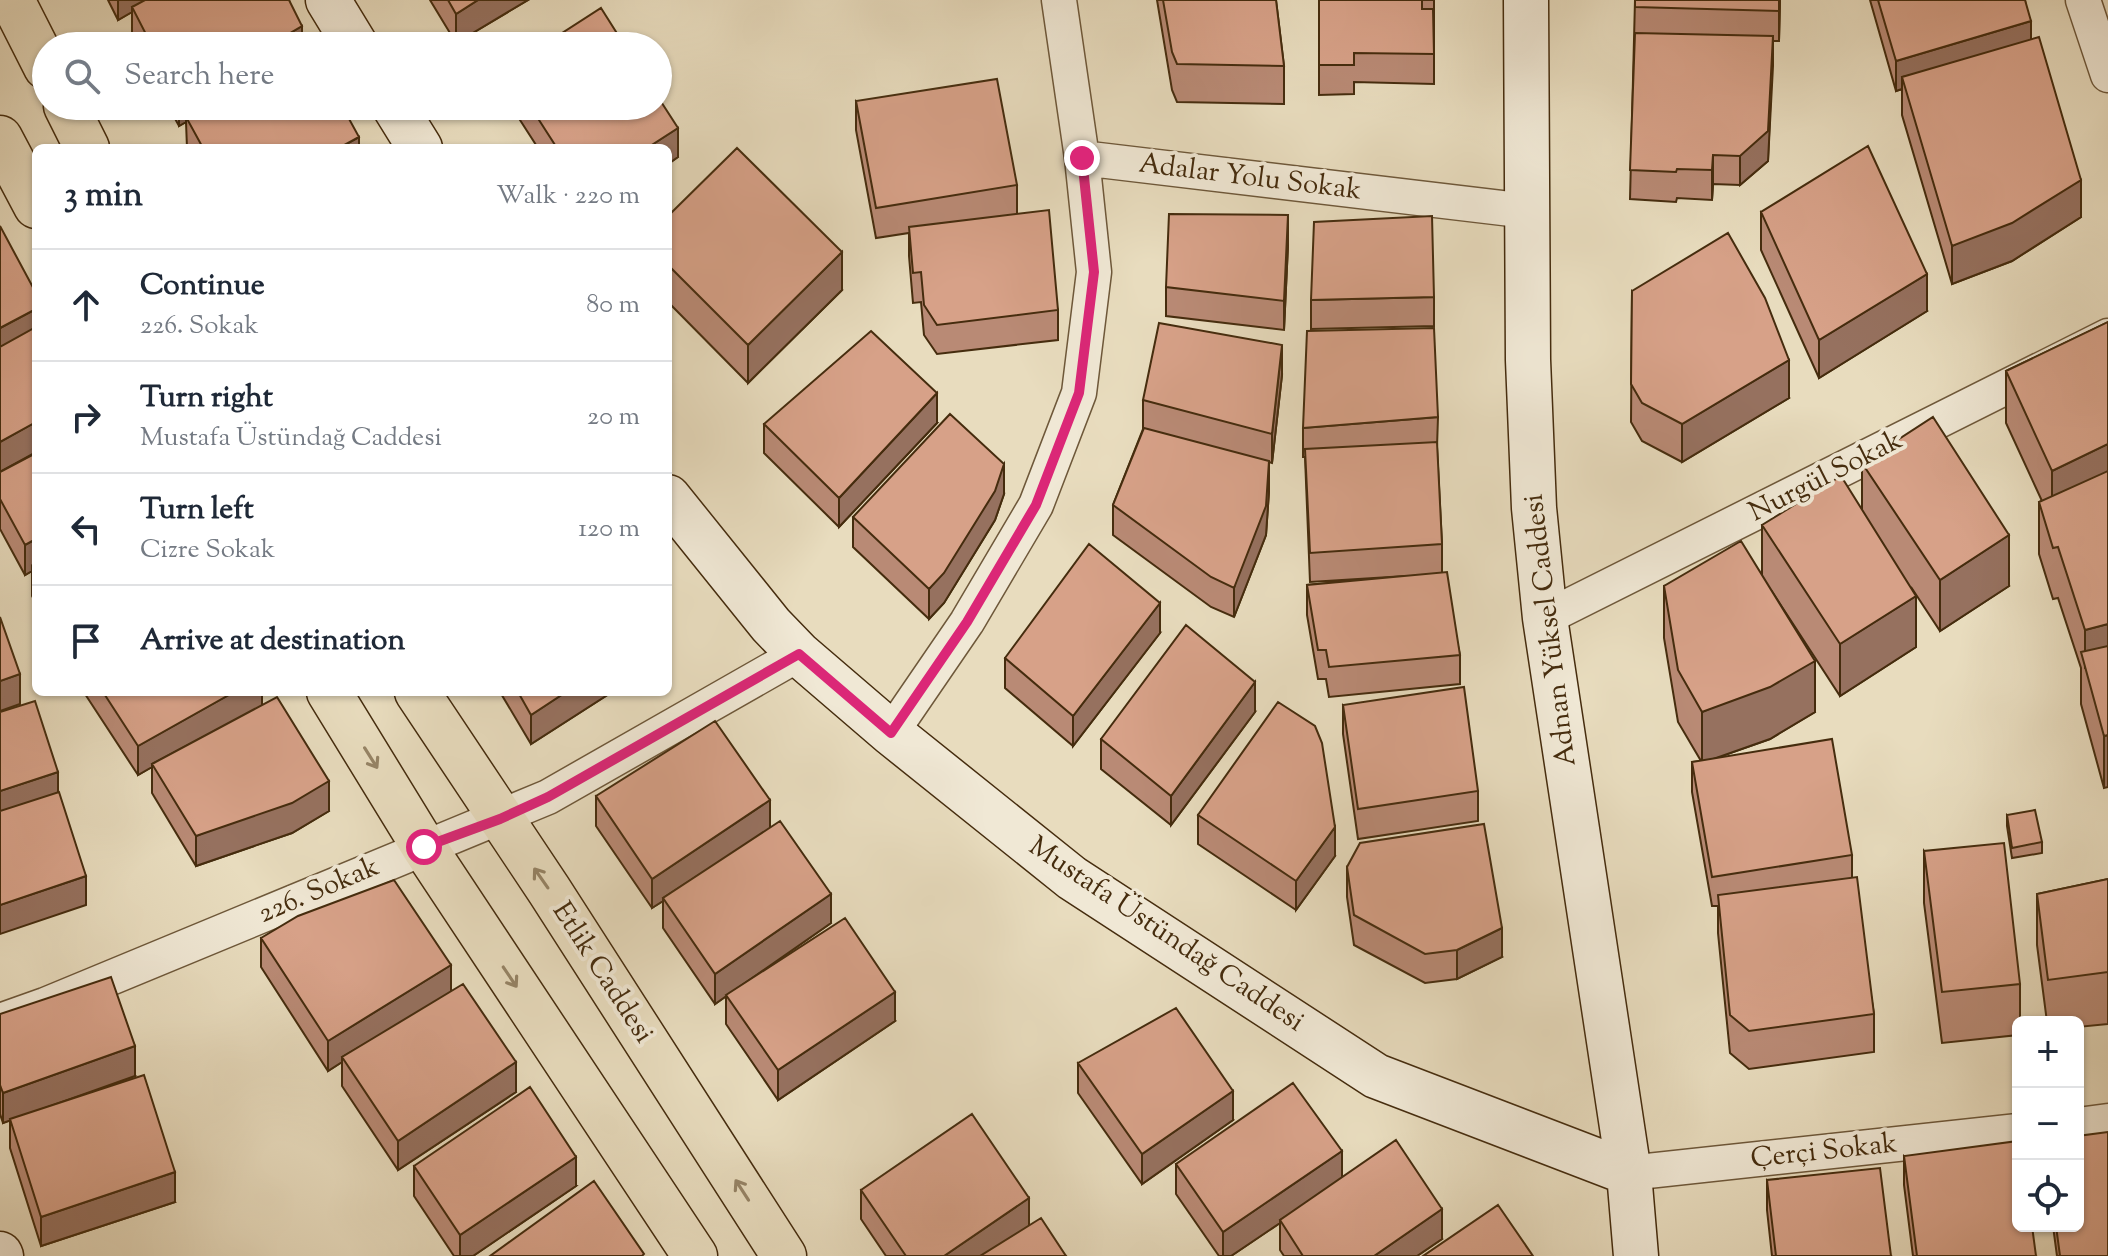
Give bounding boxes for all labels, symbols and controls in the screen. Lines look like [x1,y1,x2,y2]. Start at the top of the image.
search box [32,32,672,120]
icon: search [60,54,104,98]
text: Search here [124,55,274,98]
route end [1064,140,1100,176]
street label: Adalar Yolu Sokak [1136,144,1364,212]
text: 3 min [64,172,143,221]
text: Walk · 220 m [496,178,640,215]
text: Continue [140,265,265,308]
icon: ahead [64,283,108,327]
text: 80 m [586,287,640,324]
text: 226. Sokak [140,308,259,345]
text: Turn right [140,377,273,420]
icon: right [64,395,108,439]
text: 20 m [587,399,640,436]
text: Mustafa Üstündağ Caddesi [140,420,442,457]
street label: Nurgül Sokak [1742,421,1910,533]
text: Turn left [140,489,254,532]
street label: Adnan Yüksel Caddesi [1514,492,1588,768]
icon: left [64,507,108,551]
text: 120 m [578,511,640,548]
text: Cizre Sokak [140,532,275,569]
icon: arrive [64,619,108,663]
text: Arrive at destination [140,620,405,663]
one-way arrow [363,746,379,769]
street label: Mustafa Üstündağ Caddesi [1020,828,1312,1042]
route start [406,829,442,865]
street label: 226. Sokak [252,848,386,934]
one-way arrow [533,867,549,889]
street label: Etlik Caddesi [541,894,663,1052]
one-way arrow [502,966,518,988]
map controls [2012,1016,2084,1232]
button: + [2012,1016,2084,1088]
button: − [2012,1088,2084,1160]
street label: Çerçi Sokak [1749,1124,1899,1180]
button: locate [2012,1160,2084,1232]
one-way arrow [734,1180,751,1202]

